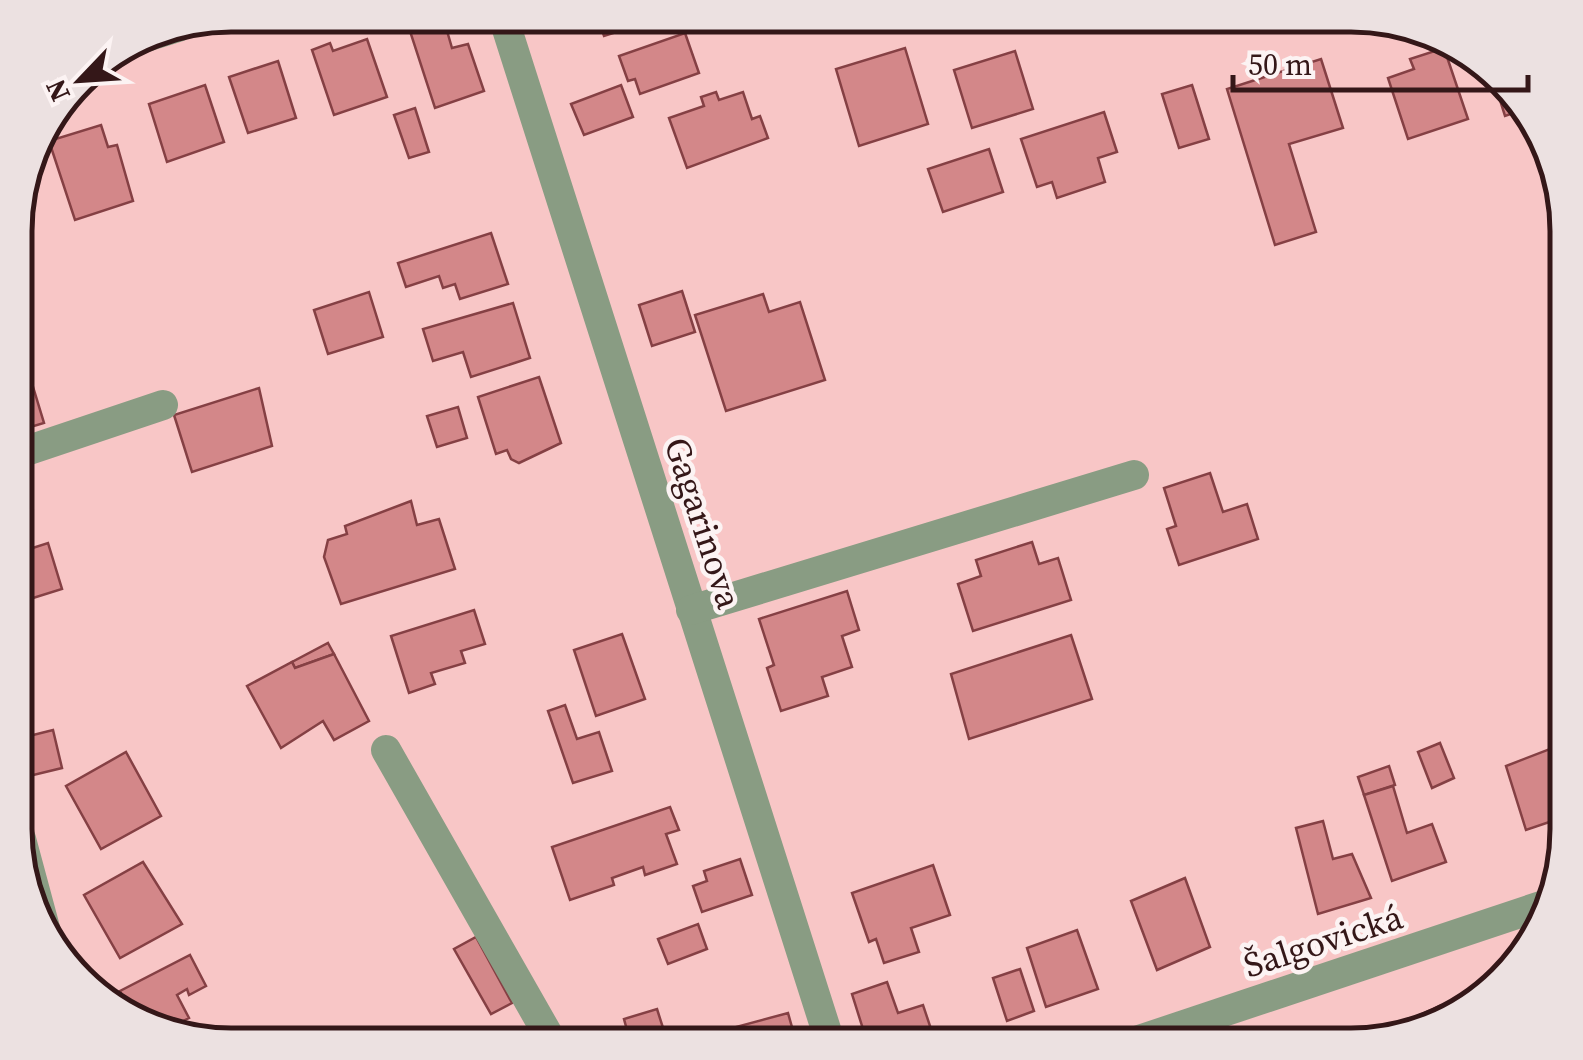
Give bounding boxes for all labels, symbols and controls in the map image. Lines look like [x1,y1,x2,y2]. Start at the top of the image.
north arrow [30,30,130,130]
scale bar [1233,30,1528,92]
text: 50 m [1248,44,1312,85]
text: N [36,73,79,108]
street label: Gagarinova [653,431,753,615]
street label: Šalgovická [1237,893,1409,989]

